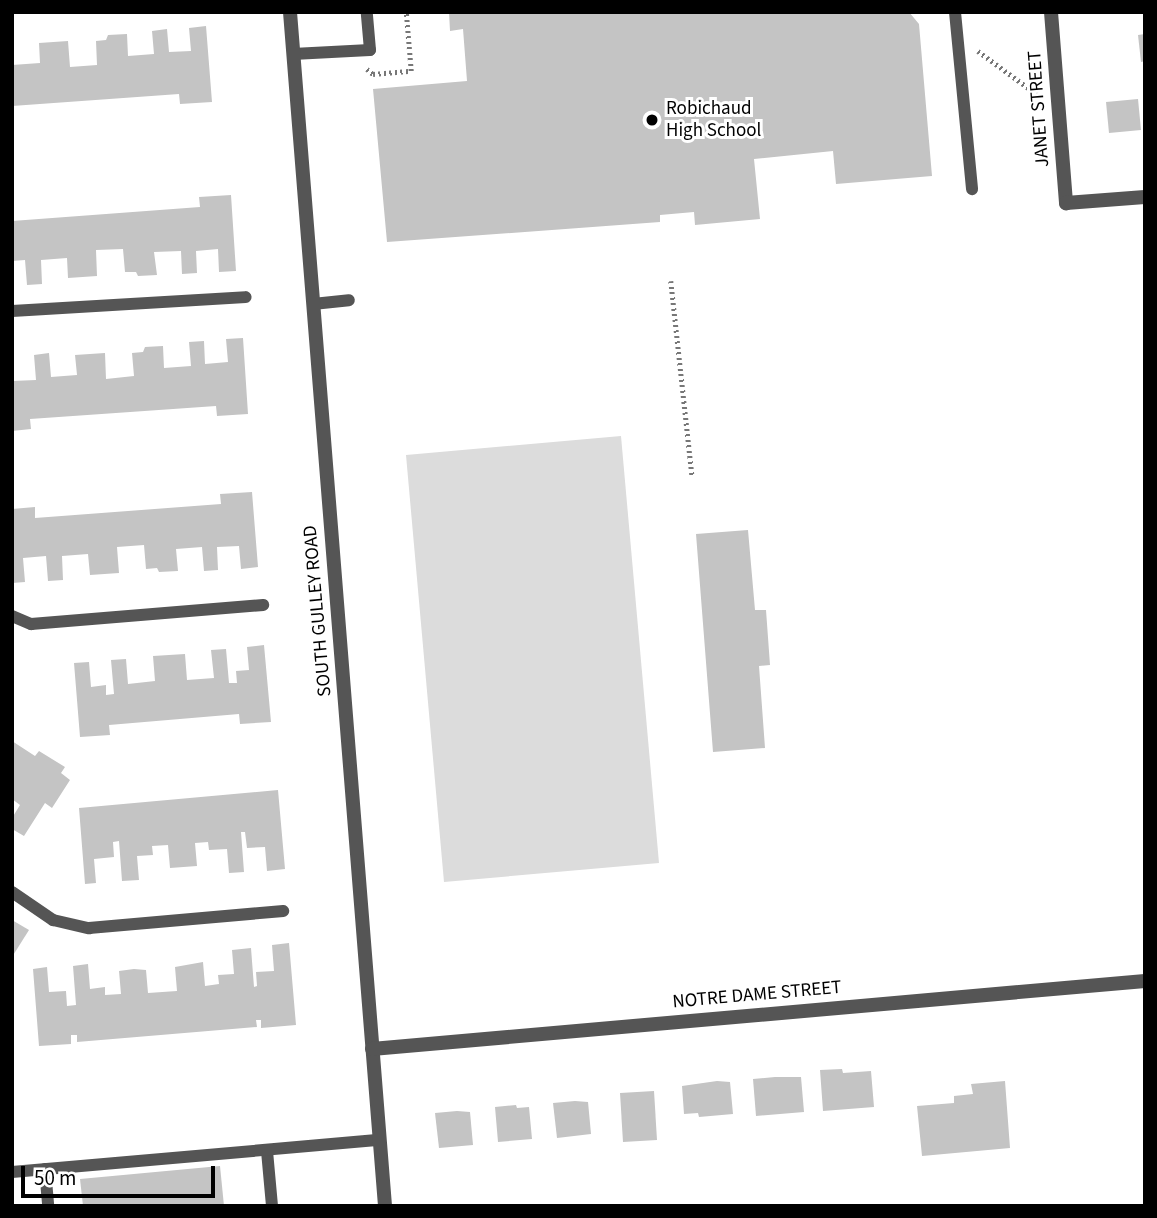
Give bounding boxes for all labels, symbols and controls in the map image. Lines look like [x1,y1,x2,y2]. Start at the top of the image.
street label: JANET STREET [1024,50,1054,168]
place label: Robichaud High School [666,98,761,142]
marker: Robichaud High School [644,112,660,128]
street label: SOUTH GULLEY ROAD [299,524,337,698]
street label: NOTRE DAME STREET [671,976,843,1014]
scale bar [24,1152,219,1196]
text: 50 m [34,1163,76,1193]

